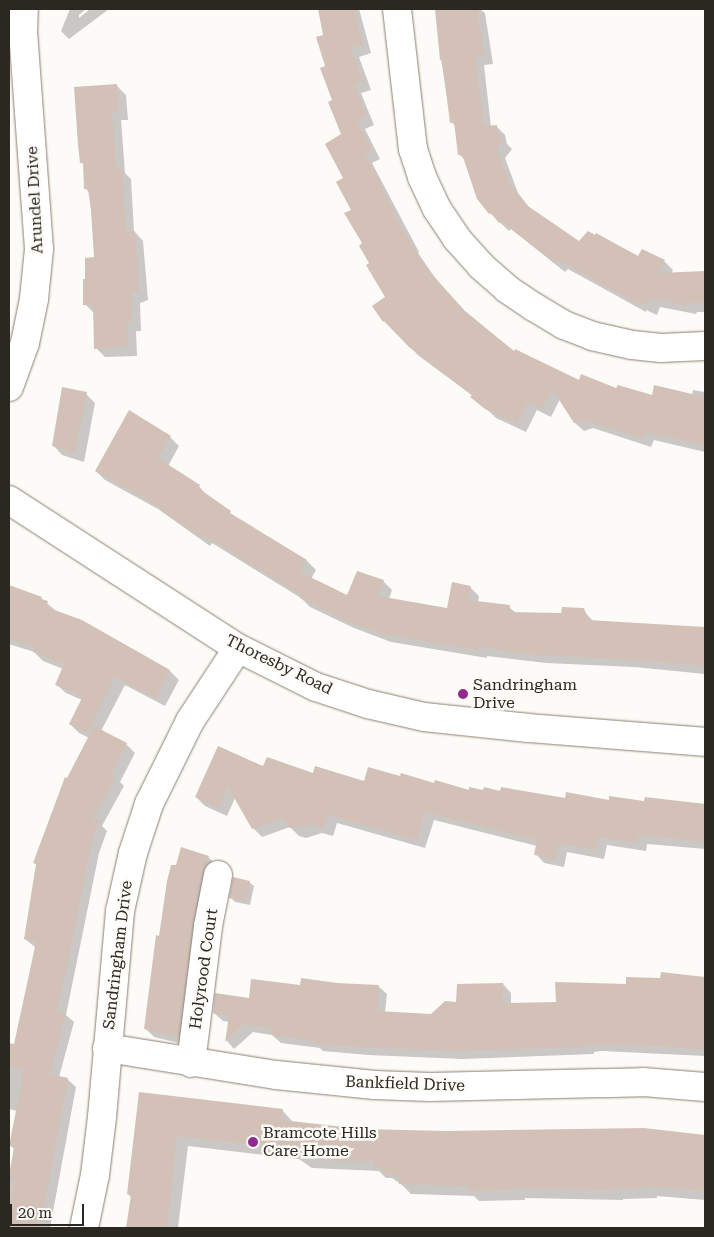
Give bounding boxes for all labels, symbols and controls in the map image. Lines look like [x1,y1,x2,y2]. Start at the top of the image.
street label: Arundel Drive [23,146,47,254]
street label: Thoresby Road [222,631,336,699]
place label: Sandringham Drive [473,675,577,713]
marker: Sandringham Drive [457,688,469,700]
street label: Sandringham Drive [99,879,137,1031]
street label: Holyrood Court [186,907,222,1031]
street label: Bankfield Drive [345,1072,465,1096]
place label: Bramcote Hills Care Home [263,1123,377,1161]
marker: Bramcote Hills Care Home [247,1136,259,1148]
scale bar [12,1194,86,1226]
text: 20 m [18,1204,52,1222]

